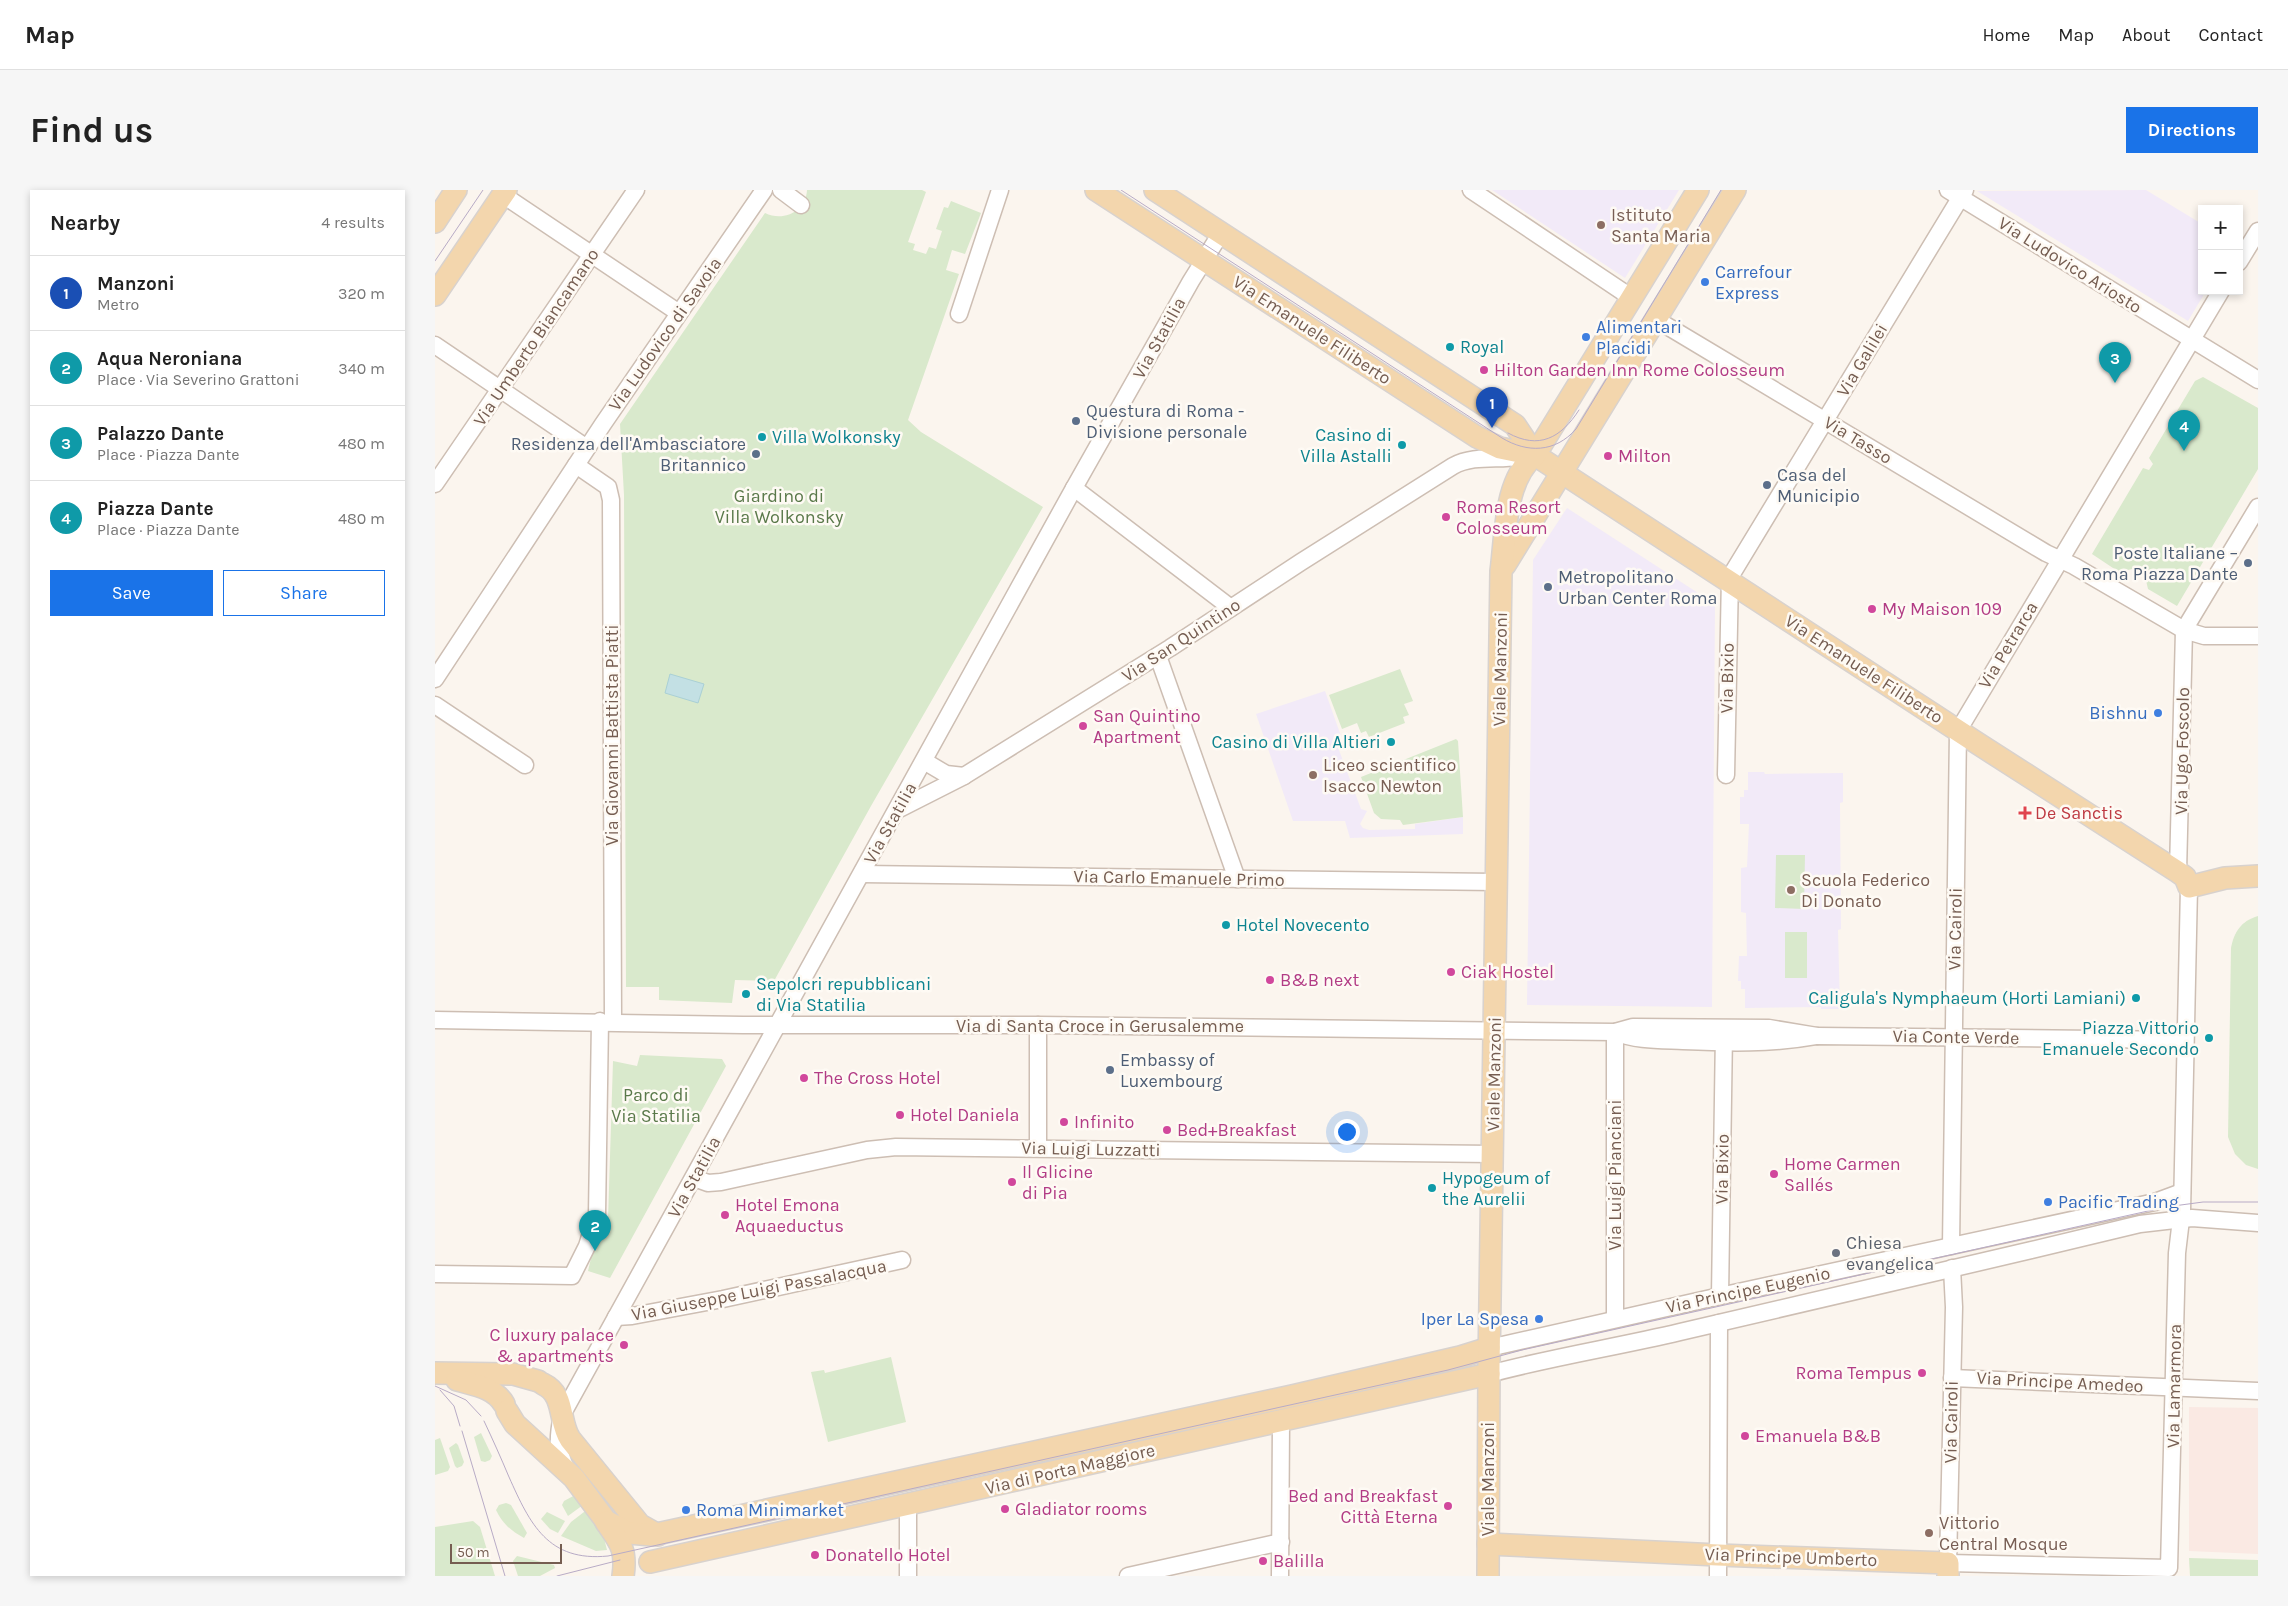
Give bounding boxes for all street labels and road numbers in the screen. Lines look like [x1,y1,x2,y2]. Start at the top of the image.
street label: Via Ludovico Ariosto [1994,212,2146,318]
street label: Via Umberto Biancamano [468,244,604,430]
street label: Via Ludovico di Savoia [604,253,726,415]
street label: Via Emanuele Filiberto [1229,271,1395,389]
street label: Via Statilia [1128,293,1190,383]
street label: Via Galilei [1832,320,1892,400]
street label: Via Tasso [1820,411,1896,469]
street label: Via San Quintino [1117,593,1245,687]
street label: Via Petrarca [1973,597,2043,693]
street label: Via Emanuele Filiberto [1781,610,1947,728]
street label: Viale Manzoni [1488,612,1512,726]
street label: Via Giovanni Battista Piatti [601,624,623,846]
street label: Via Bixio [1715,642,1739,714]
street label: Via Ugo Foscolo [2170,687,2194,815]
street label: Via Statilia [859,778,921,868]
street label: Via Carlo Emanuele Primo [1073,865,1285,891]
street label: Via Cairoli [1943,887,1967,971]
street label: Via di Santa Croce in Gerusalemme [956,1015,1244,1037]
street label: Viale Manzoni [1482,1017,1506,1131]
street label: Via Conte Verde [1892,1025,2020,1049]
street label: Via Luigi Pianciani [1604,1099,1626,1251]
street label: Via Statilia [663,1132,725,1222]
street label: Via Bixio [1710,1133,1734,1205]
street label: Via Luigi Luzzatti [1021,1137,1161,1161]
street label: Via Giuseppe Luigi Passalacqua [630,1254,888,1326]
street label: Via Principe Eugenio [1664,1262,1832,1318]
street label: Via Lamarmora [2162,1324,2186,1448]
street label: Via Principe Amedeo [1976,1367,2144,1397]
street label: Via Cairoli [1939,1380,1963,1464]
street label: Viale Manzoni [1477,1422,1499,1536]
street label: Via di Porta Maggiore [983,1439,1157,1499]
street label: Via Principe Umberto [1704,1543,1878,1571]

